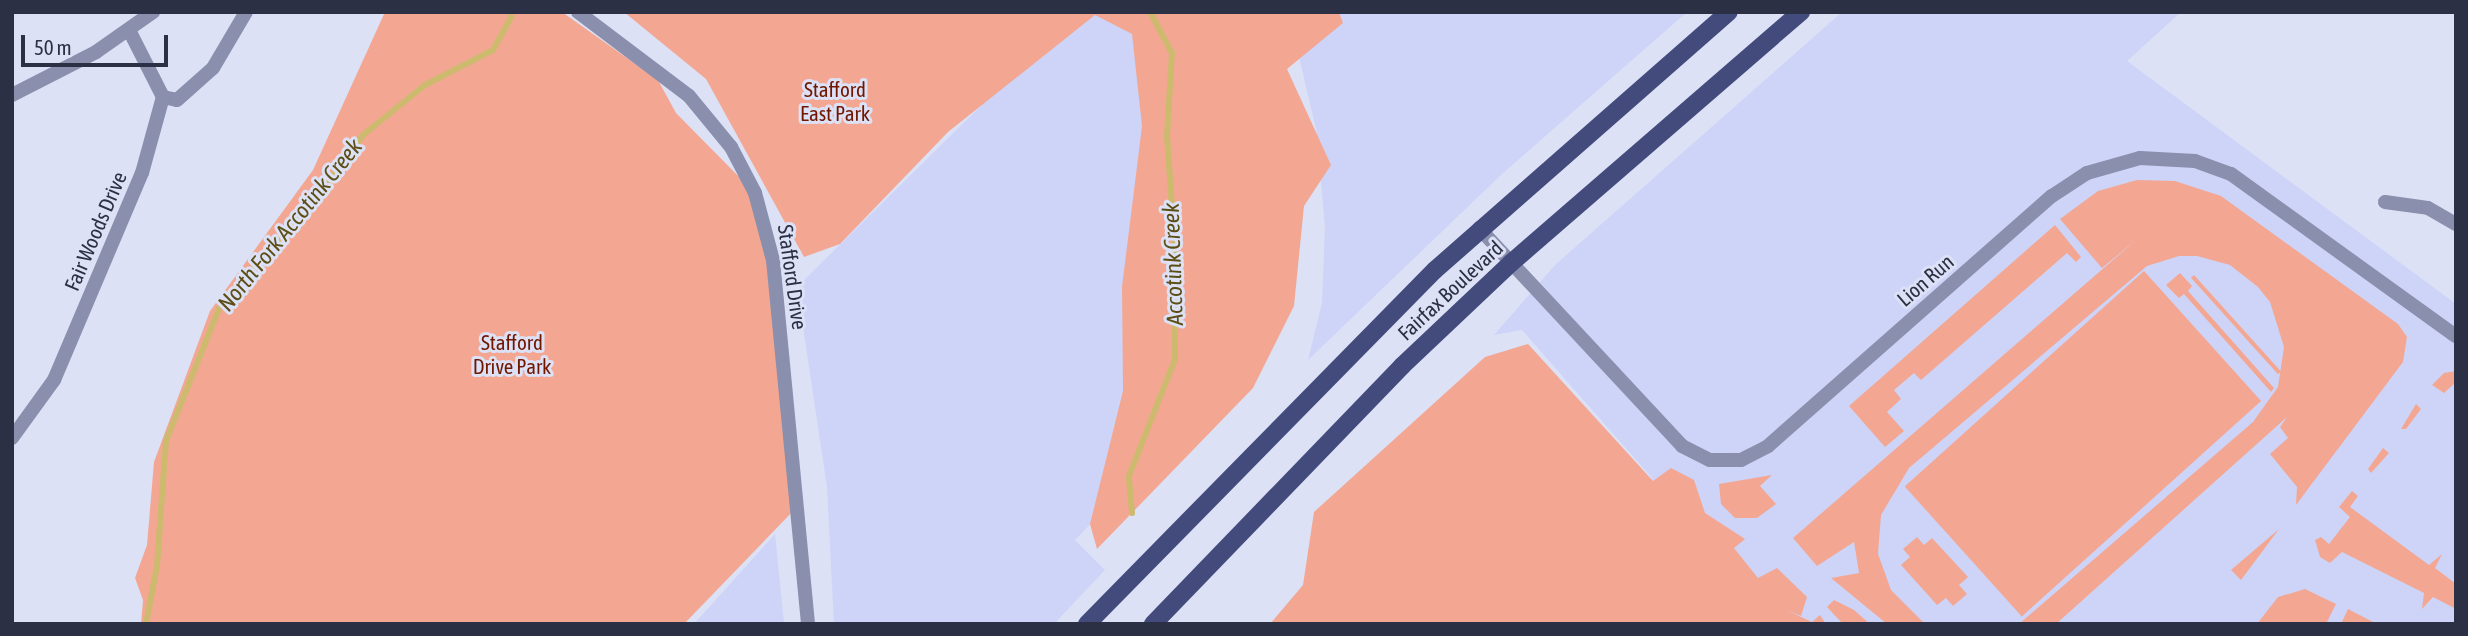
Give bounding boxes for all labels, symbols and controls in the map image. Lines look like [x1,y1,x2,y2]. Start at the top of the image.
scale bar [24,21,172,65]
text: 50 m [34,35,72,59]
park label: Stafford East Park [800,76,870,126]
water label: North Fork Accotink Creek [212,133,368,317]
street label: Fair Woods Drive [59,168,131,294]
water label: Accotink Creek [1157,202,1189,326]
street label: Stafford Drive [773,223,813,331]
street label: Fairfax Boulevard [1392,235,1508,345]
street label: Lion Run [1892,249,1958,311]
park label: Stafford Drive Park [473,329,551,379]

